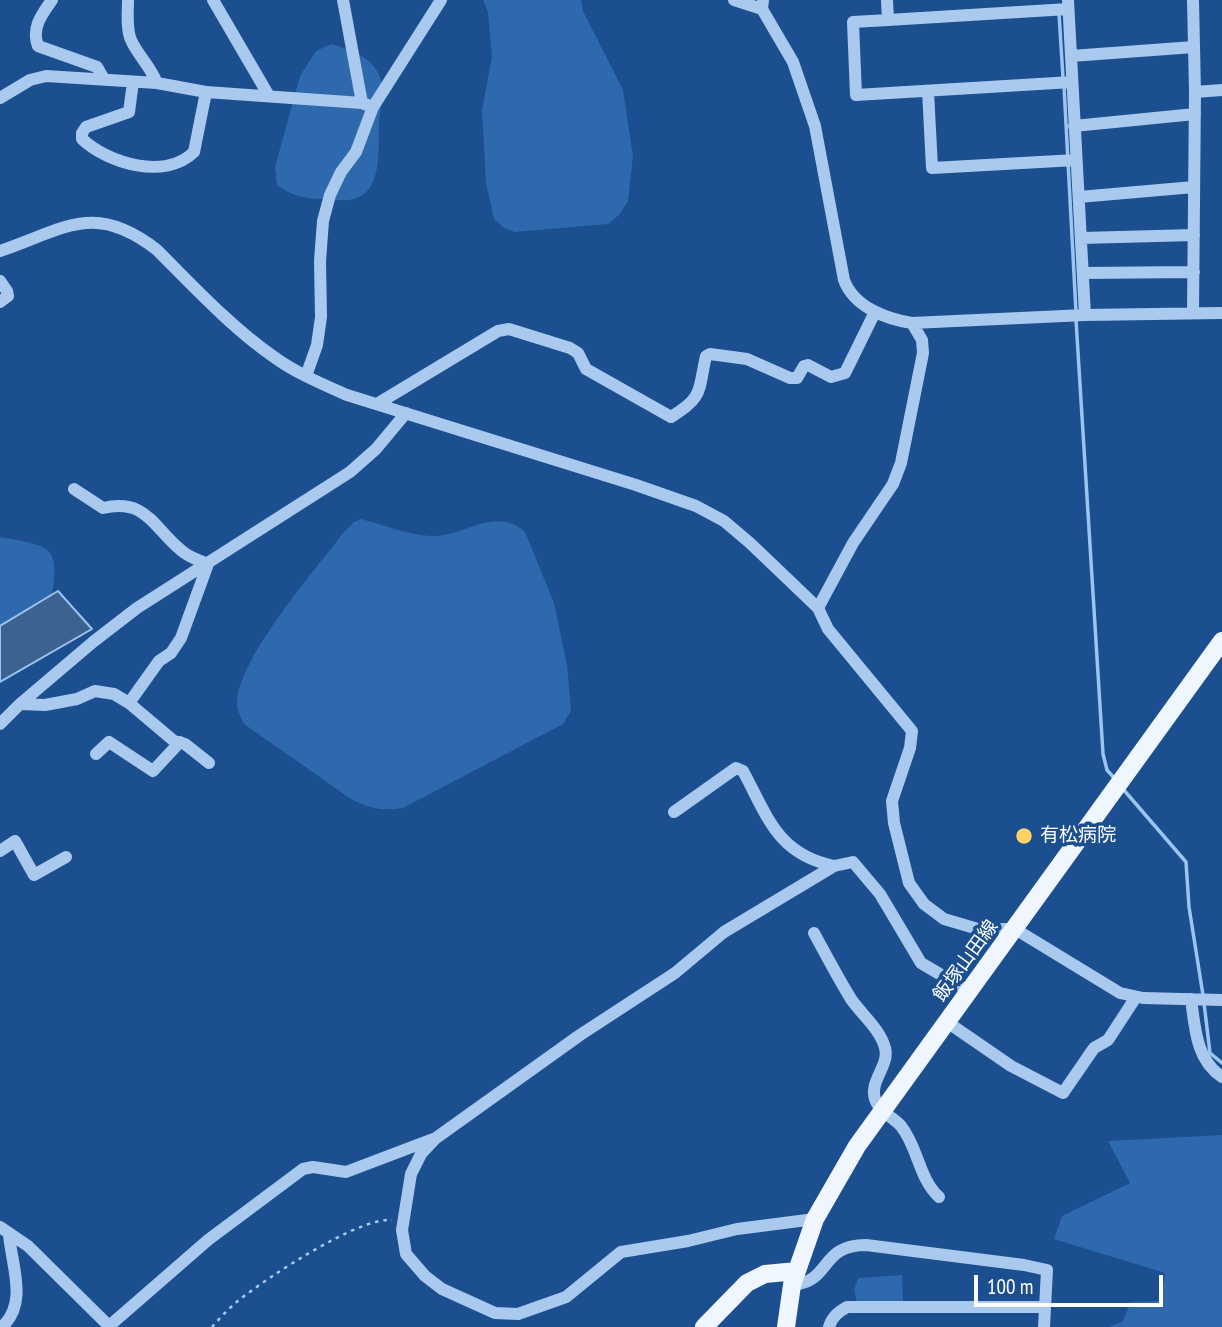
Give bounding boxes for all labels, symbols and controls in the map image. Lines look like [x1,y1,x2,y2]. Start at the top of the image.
place label: 有松病院 [1040,825,1116,847]
marker: 有松病院 [1014,826,1034,846]
street label: 飯塚山田線 [929,916,1003,1006]
scale bar [977,1260,1166,1304]
text: 100 m [987,1273,1033,1300]

